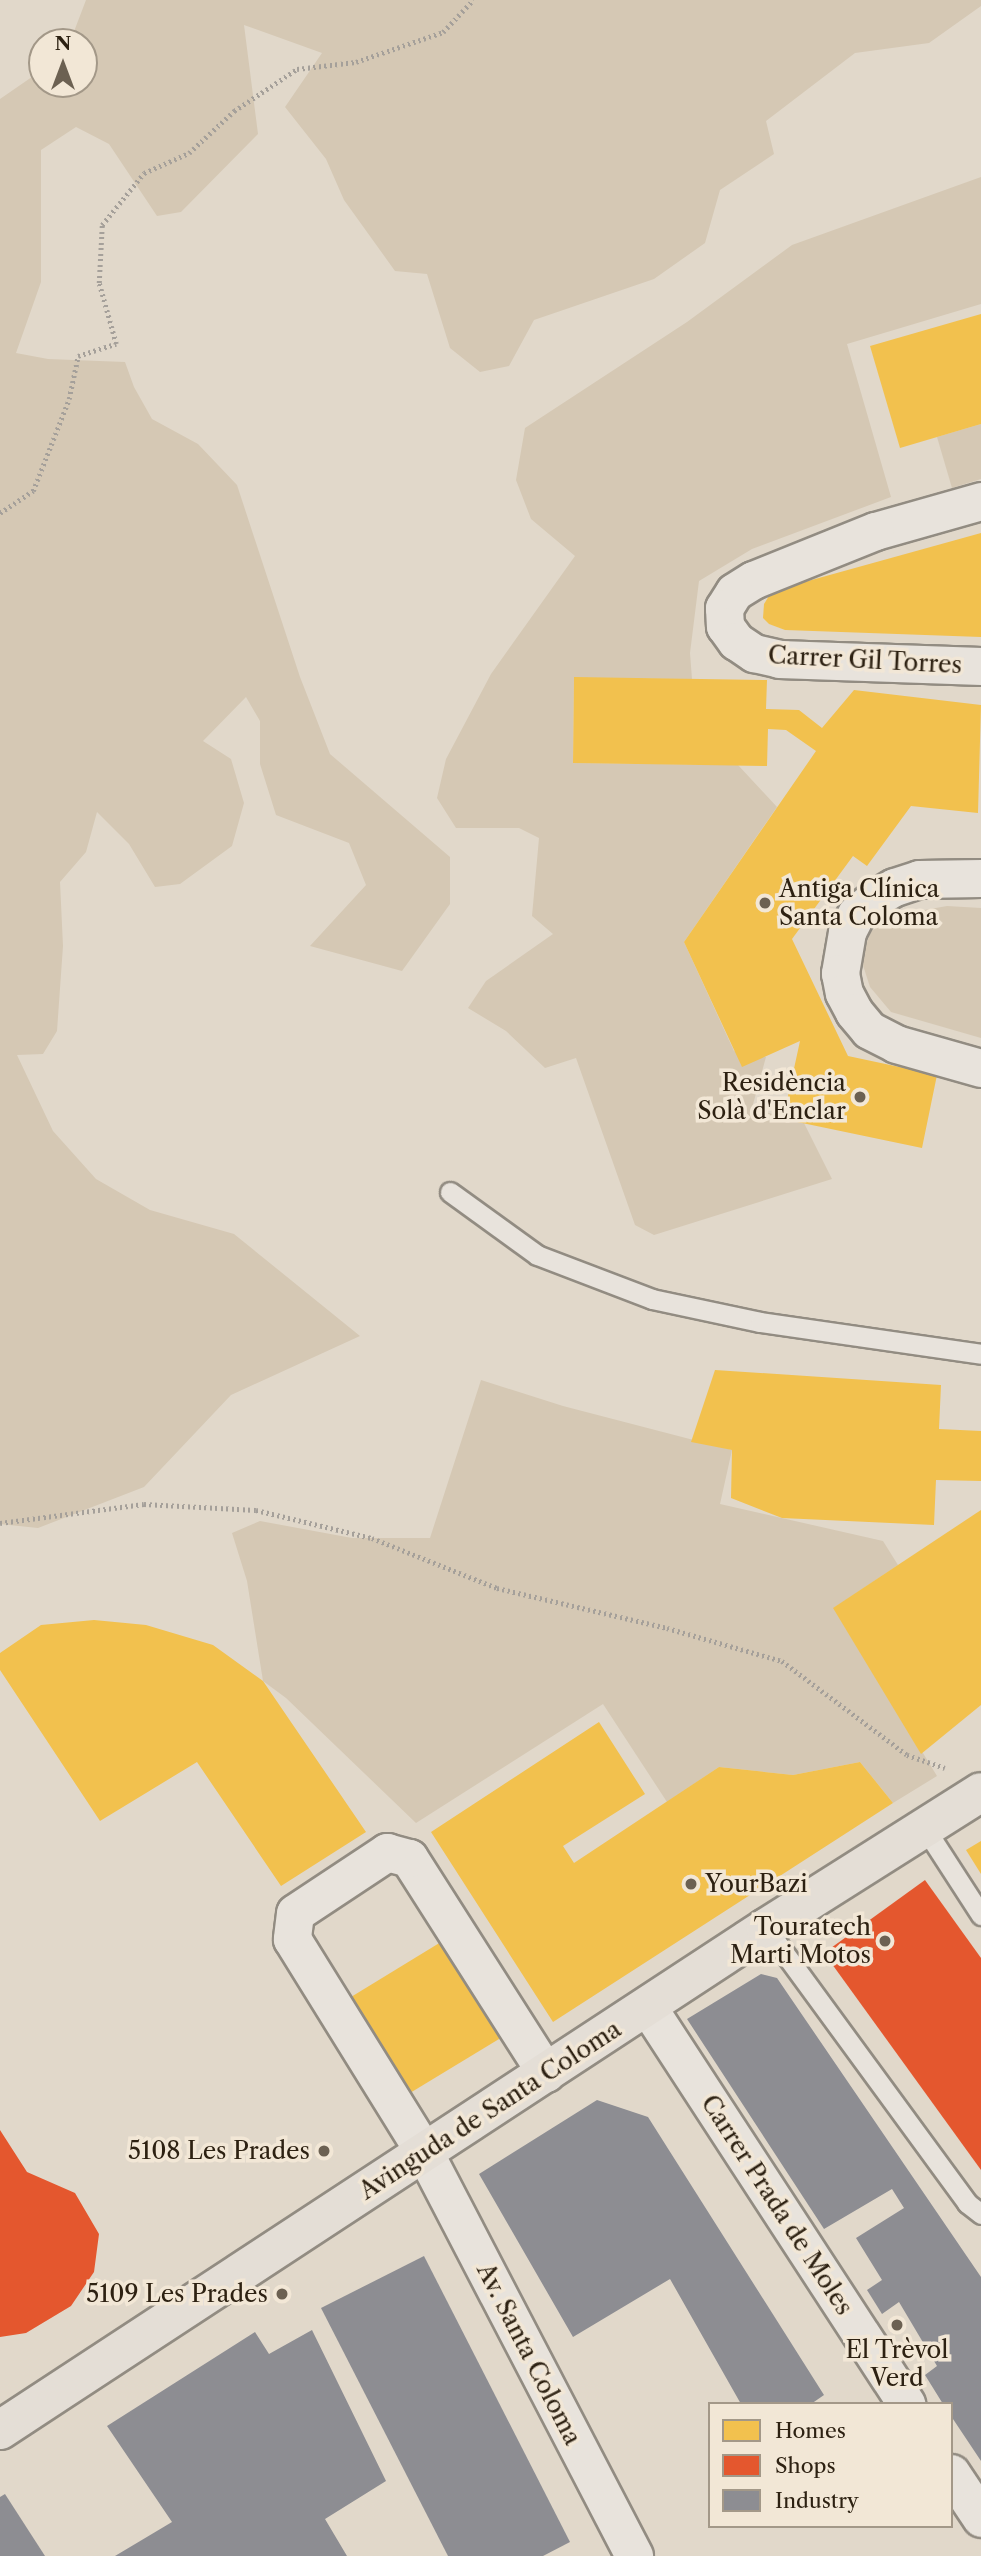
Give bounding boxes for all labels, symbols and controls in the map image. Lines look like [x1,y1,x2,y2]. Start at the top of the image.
north arrow [28,28,98,98]
text: N [55,32,71,55]
street label: Carrer Gil Torres [767,641,963,679]
place label: Antiga Clínica Santa Coloma [779,875,940,931]
marker: Antiga Clínica Santa Coloma [757,895,773,911]
place label: Residència Solà d'Enclar [697,1069,846,1125]
marker: Residència Solà d'Enclar [852,1089,868,1105]
place label: YourBazi [705,1870,808,1898]
marker: YourBazi [683,1876,699,1892]
place label: Touratech Marti Motos [730,1913,871,1969]
marker: Touratech Marti Motos [877,1933,893,1949]
street label: Avinguda de Santa Coloma [354,2014,626,2206]
street label: Carrer Prada de Moles [695,2089,859,2321]
place label: 5108 Les Prades [128,2137,310,2165]
marker: 5108 Les Prades [316,2143,332,2159]
street label: Av. Santa Coloma [471,2258,587,2450]
place label: 5109 Les Prades [86,2280,268,2308]
marker: 5109 Les Prades [274,2286,290,2302]
marker: El Trèvol Verd [889,2317,905,2333]
place label: El Trèvol Verd [845,2336,949,2392]
legend [708,2402,953,2528]
text: Homes [775,2418,846,2443]
text: Shops [775,2453,836,2478]
text: Industry [775,2488,859,2513]

